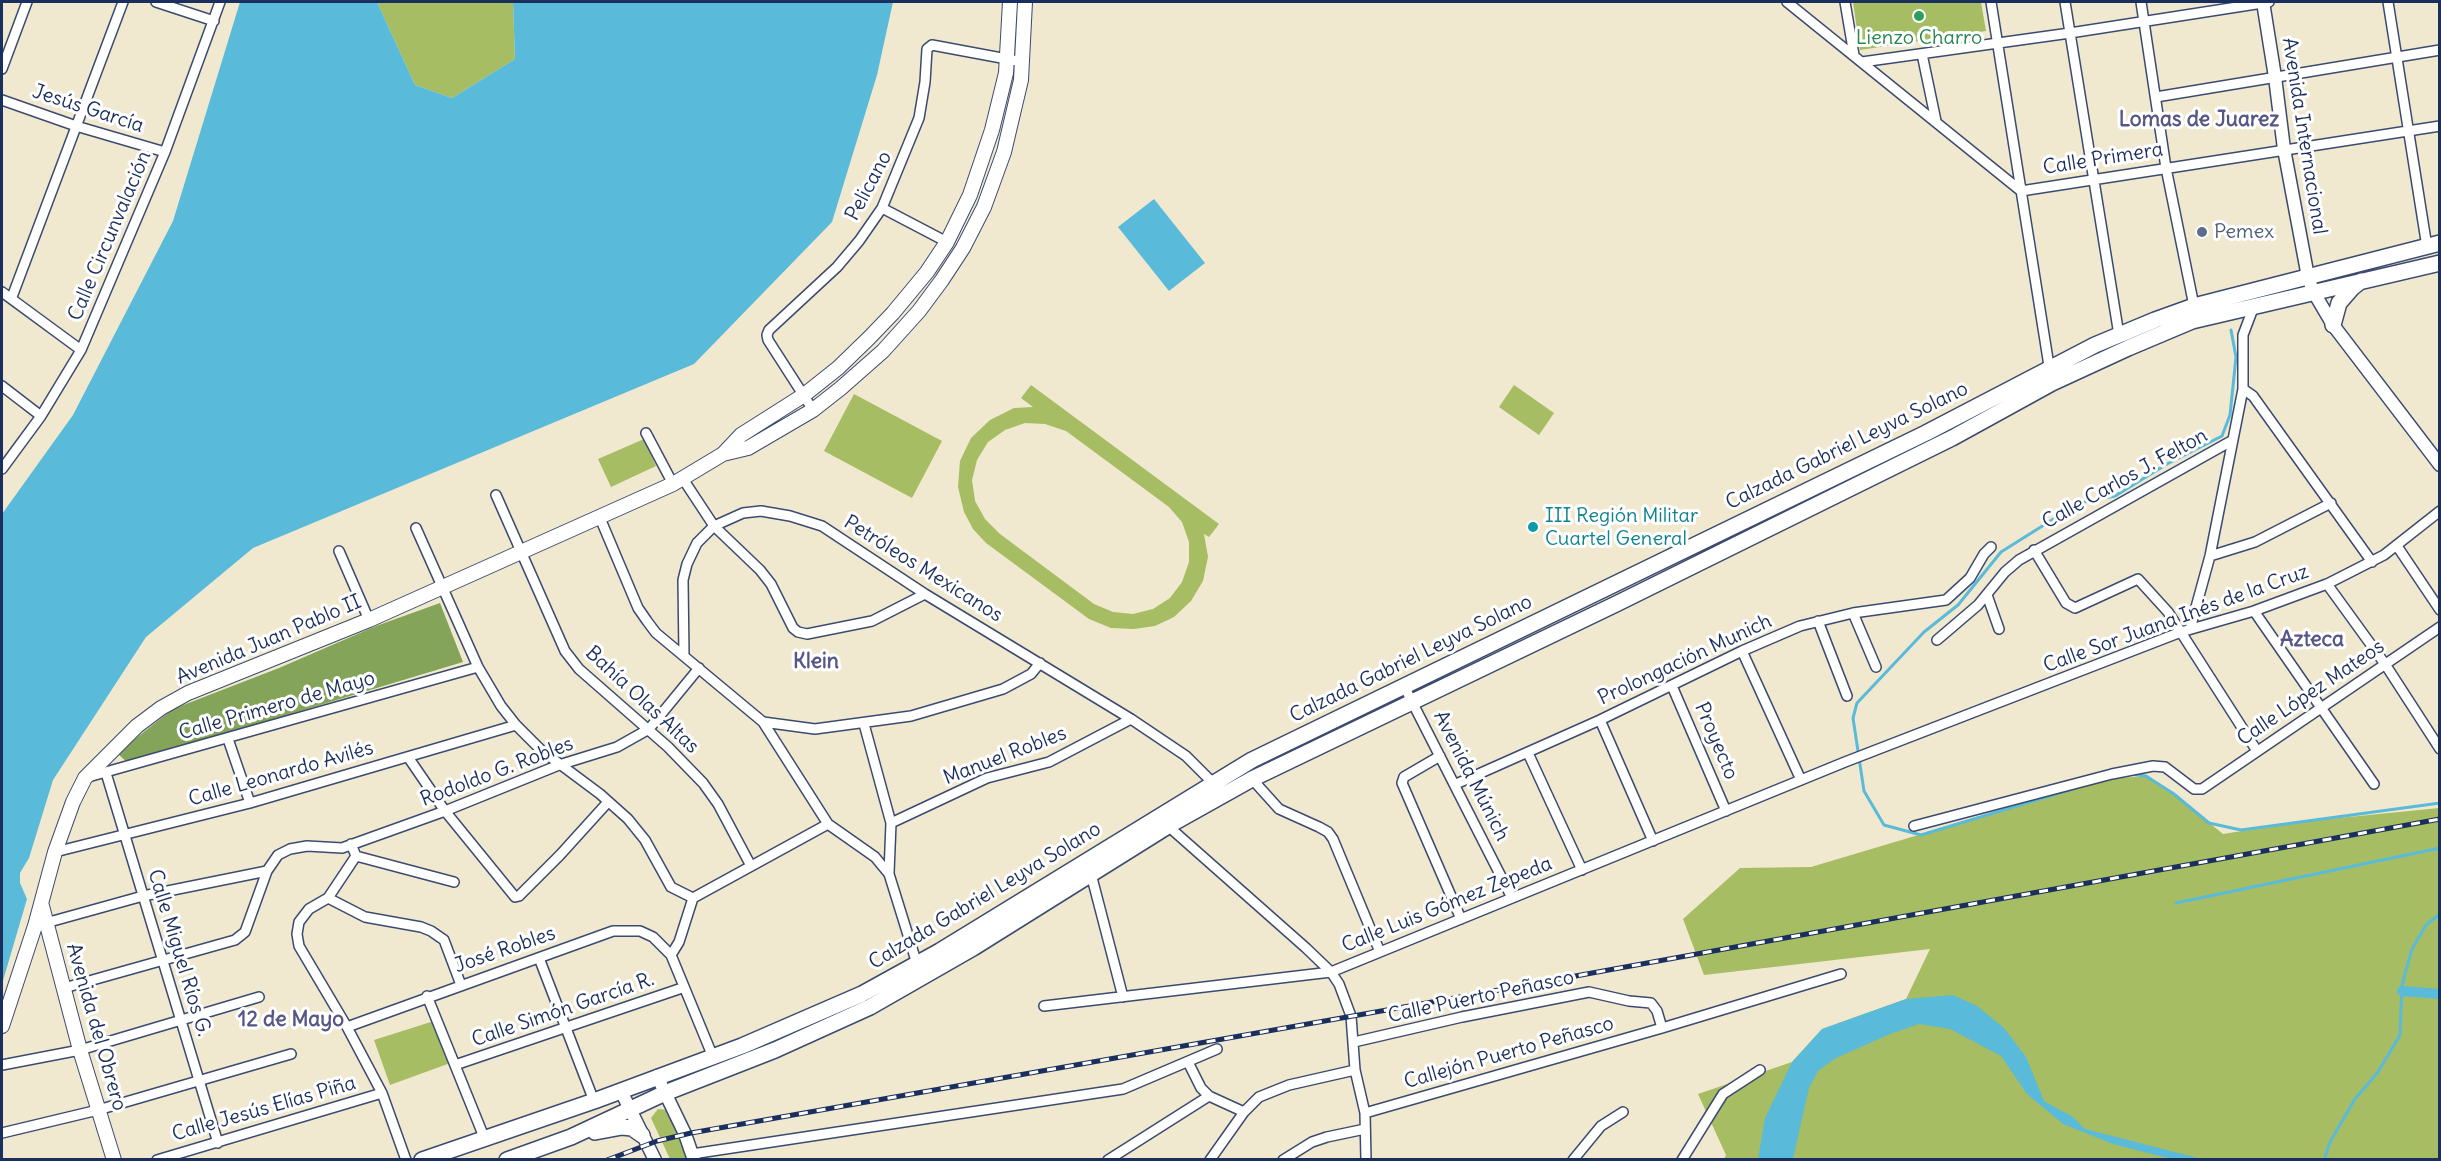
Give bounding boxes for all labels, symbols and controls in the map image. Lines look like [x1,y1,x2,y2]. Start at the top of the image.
marker: Lienzo Charro [1912,9,1926,23]
place label: Lienzo Charro [1856,26,1982,50]
street label: Avenida Internacional [2277,36,2331,236]
street label: Jesús García [29,80,147,138]
district label: Lomas de Juarez [2119,107,2279,133]
street label: Calle Primera [2041,138,2165,180]
street label: Calle Circunvalación [63,147,157,325]
street label: Pelicano [841,147,897,225]
place label: Pemex [2214,220,2274,244]
marker: Pemex [2195,225,2209,239]
street label: Calzada Gabriel Leyva Solano [1722,377,1972,515]
street label: Calle Carlos J. Felton [2038,424,2212,534]
place label: III Región Militar Cuartel General [1545,504,1698,551]
street label: Petróleos Mexicanos [839,510,1007,628]
marker: III Región Militar Cuartel General [1526,520,1540,534]
street label: Calle Sor Juana Inés de la Cruz [2040,560,2312,678]
street label: Avenida Juan Pablo II [173,590,365,690]
street label: Calzada Gabriel Leyva Solano [1286,590,1536,728]
street label: Prolongación Munich [1594,609,1776,711]
district label: Azteca [2280,627,2344,653]
street label: Calle López Mateos [2233,635,2389,751]
street label: Bahía Olas Altas [580,641,704,759]
district label: Klein [793,649,839,675]
street label: Calle Primero de Mayo [176,666,378,746]
street label: Proyecto [1689,699,1743,783]
street label: Avenida Múnich [1428,707,1514,845]
street label: Manuel Robles [940,722,1070,790]
street label: Rodoldo G. Robles [417,732,577,812]
street label: Calle Leonardo Avilés [186,736,376,812]
street label: Calzada Gabriel Leyva Solano [865,817,1105,975]
street label: Calle Luis Gómez Zepeda [1338,852,1556,958]
street label: Calle Miguel Ríos G. [142,867,216,1039]
street label: José Robles [451,922,559,978]
street label: Avenida del Obrero [61,941,131,1113]
street label: Calle Puerto Peñasco [1386,966,1576,1028]
street label: Calle Simón García R. [469,968,657,1052]
district label: 12 de Mayo [238,1007,344,1033]
street label: Callejón Puerto Peñasco [1401,1012,1617,1094]
street label: Calle Jesús Elías Piña [169,1071,359,1147]

